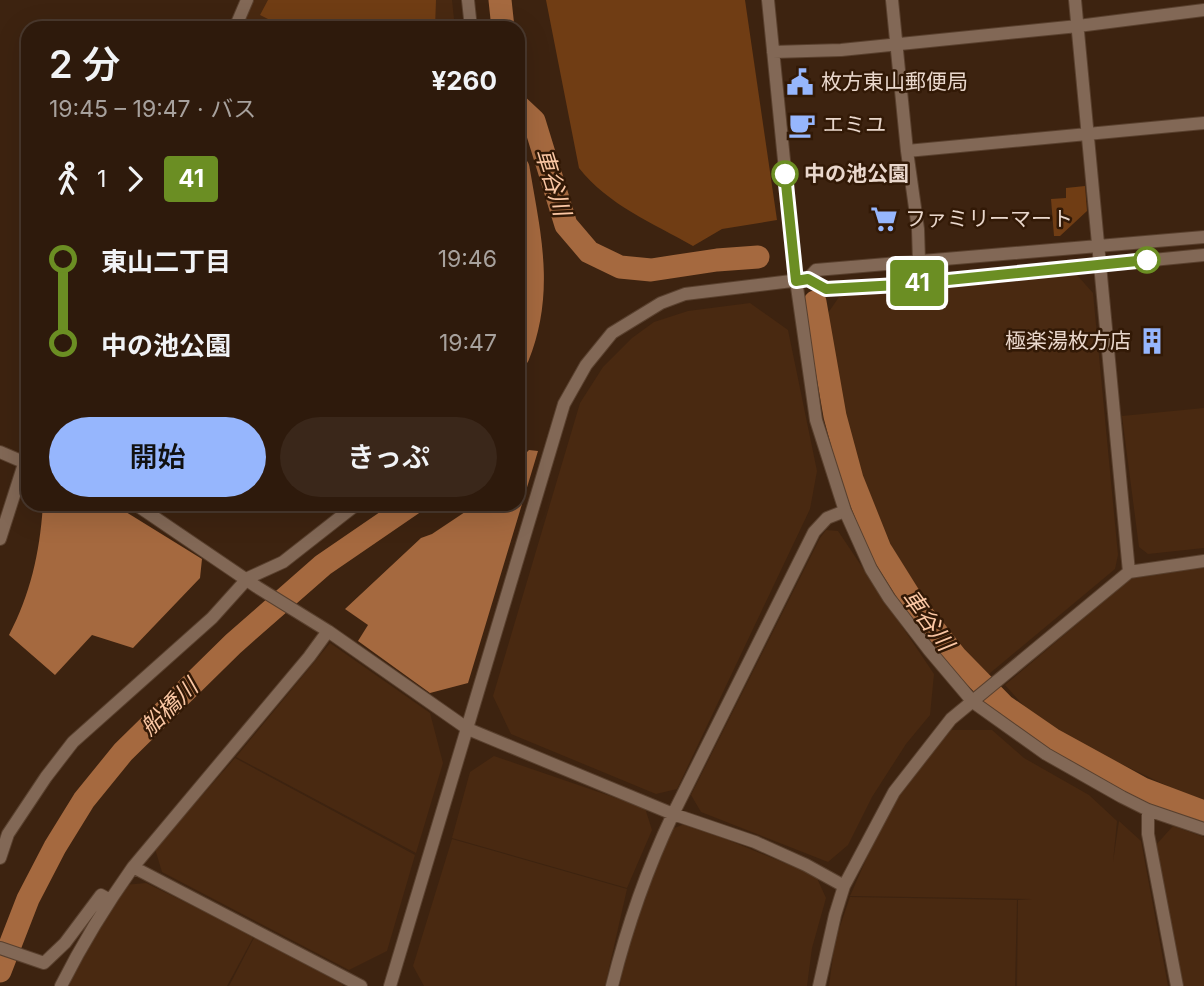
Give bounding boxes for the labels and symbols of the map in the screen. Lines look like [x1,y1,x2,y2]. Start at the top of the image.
public building icon: 枚方東山郵便局 [785,67,815,97]
place label: 枚方東山郵便局 [821,69,968,94]
cafe icon: エミユ [787,110,817,140]
place label: エミユ [823,112,886,137]
water label: 車谷川 [530,145,577,222]
marker: 中の池公園 [772,161,798,187]
place label: 中の池公園 [804,161,909,186]
supermarket icon: ファミリーマート [869,204,899,234]
place label: ファミリーマート [905,206,1073,231]
unlabelled marker [1134,247,1160,273]
line badge: 41 [886,260,948,306]
building icon: 極楽湯枚方店 [1137,326,1167,356]
place label: 極楽湯枚方店 [1005,328,1131,353]
water label: 車谷川 [896,584,961,659]
water label: 船橋川 [134,671,206,741]

